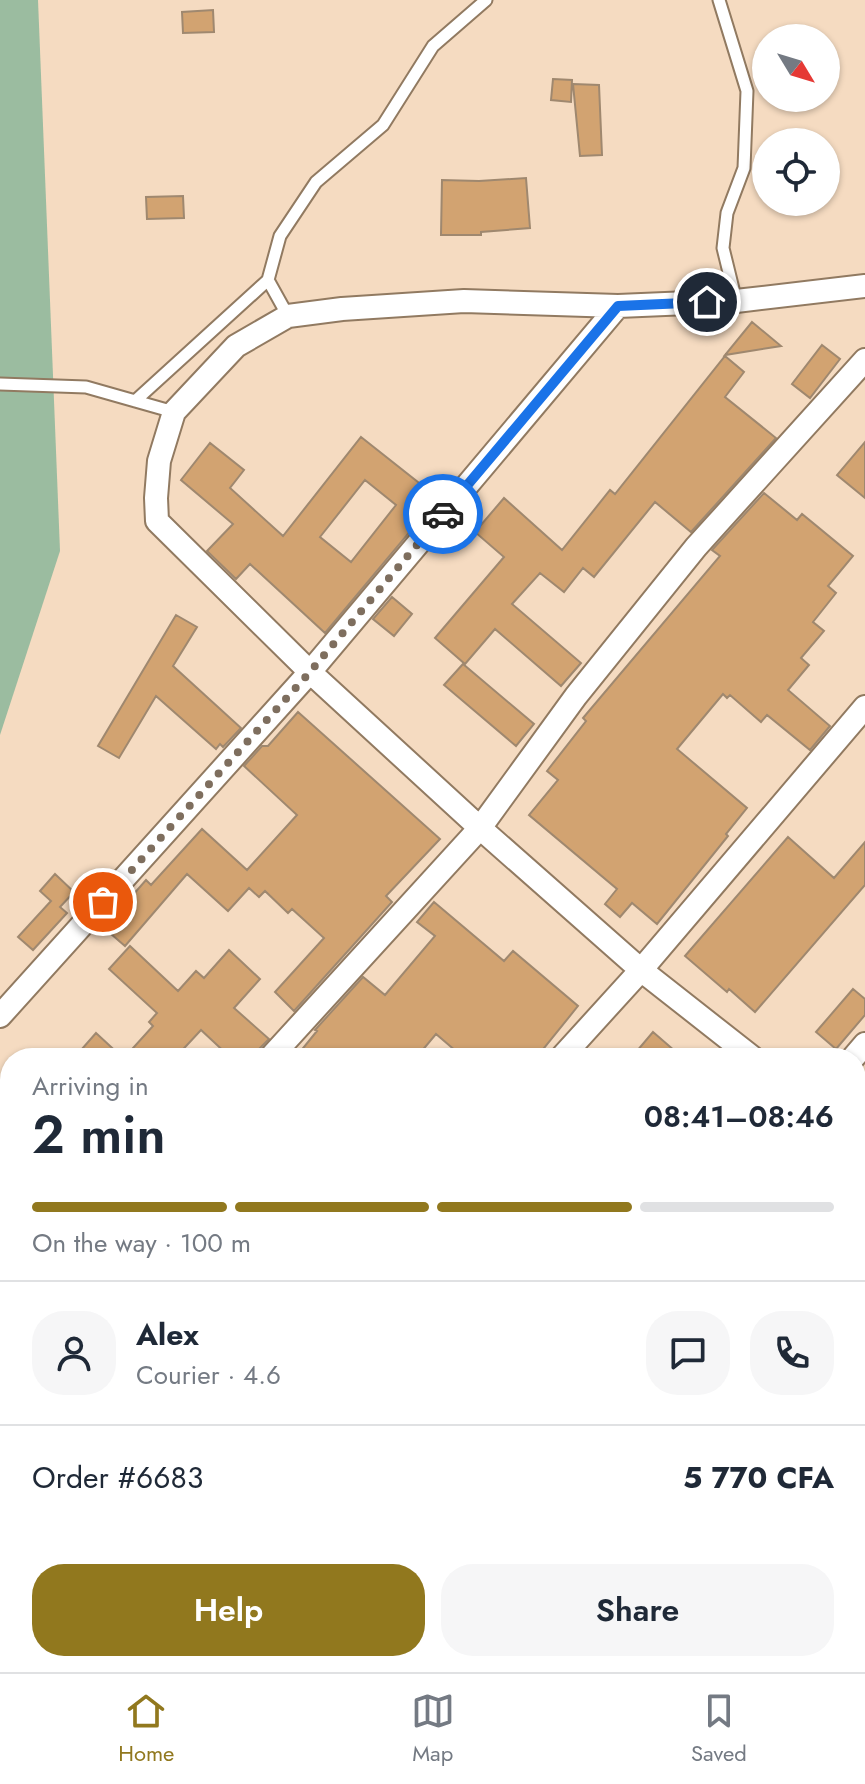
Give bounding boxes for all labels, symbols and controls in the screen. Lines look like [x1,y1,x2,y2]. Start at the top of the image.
north arrow [752,24,840,112]
map controls [752,24,840,216]
button: locate [752,128,840,216]
pin [673,268,741,336]
icon: home [685,280,729,324]
courier [403,474,483,554]
icon: car [421,492,465,536]
pin [69,868,137,936]
icon: bag [81,880,125,924]
text: Arriving in [32,1067,149,1105]
text: 08:41–08:46 [644,1095,834,1138]
text: 2 min [32,1097,165,1173]
text: On the way · 100 m [32,1224,251,1262]
button: person [32,1311,116,1395]
button: chat [646,1311,730,1395]
button: phone [750,1311,834,1395]
text: Alex [136,1313,199,1356]
text: Courier · 4.6 [136,1356,281,1394]
text: Order #6683 [32,1456,203,1499]
text: 5 770 CFA [683,1456,834,1499]
button: Help [32,1564,425,1656]
button: Share [441,1564,834,1656]
tab: Home [118,1689,174,1769]
tab: Map [411,1689,455,1769]
tab: Saved [691,1689,747,1769]

